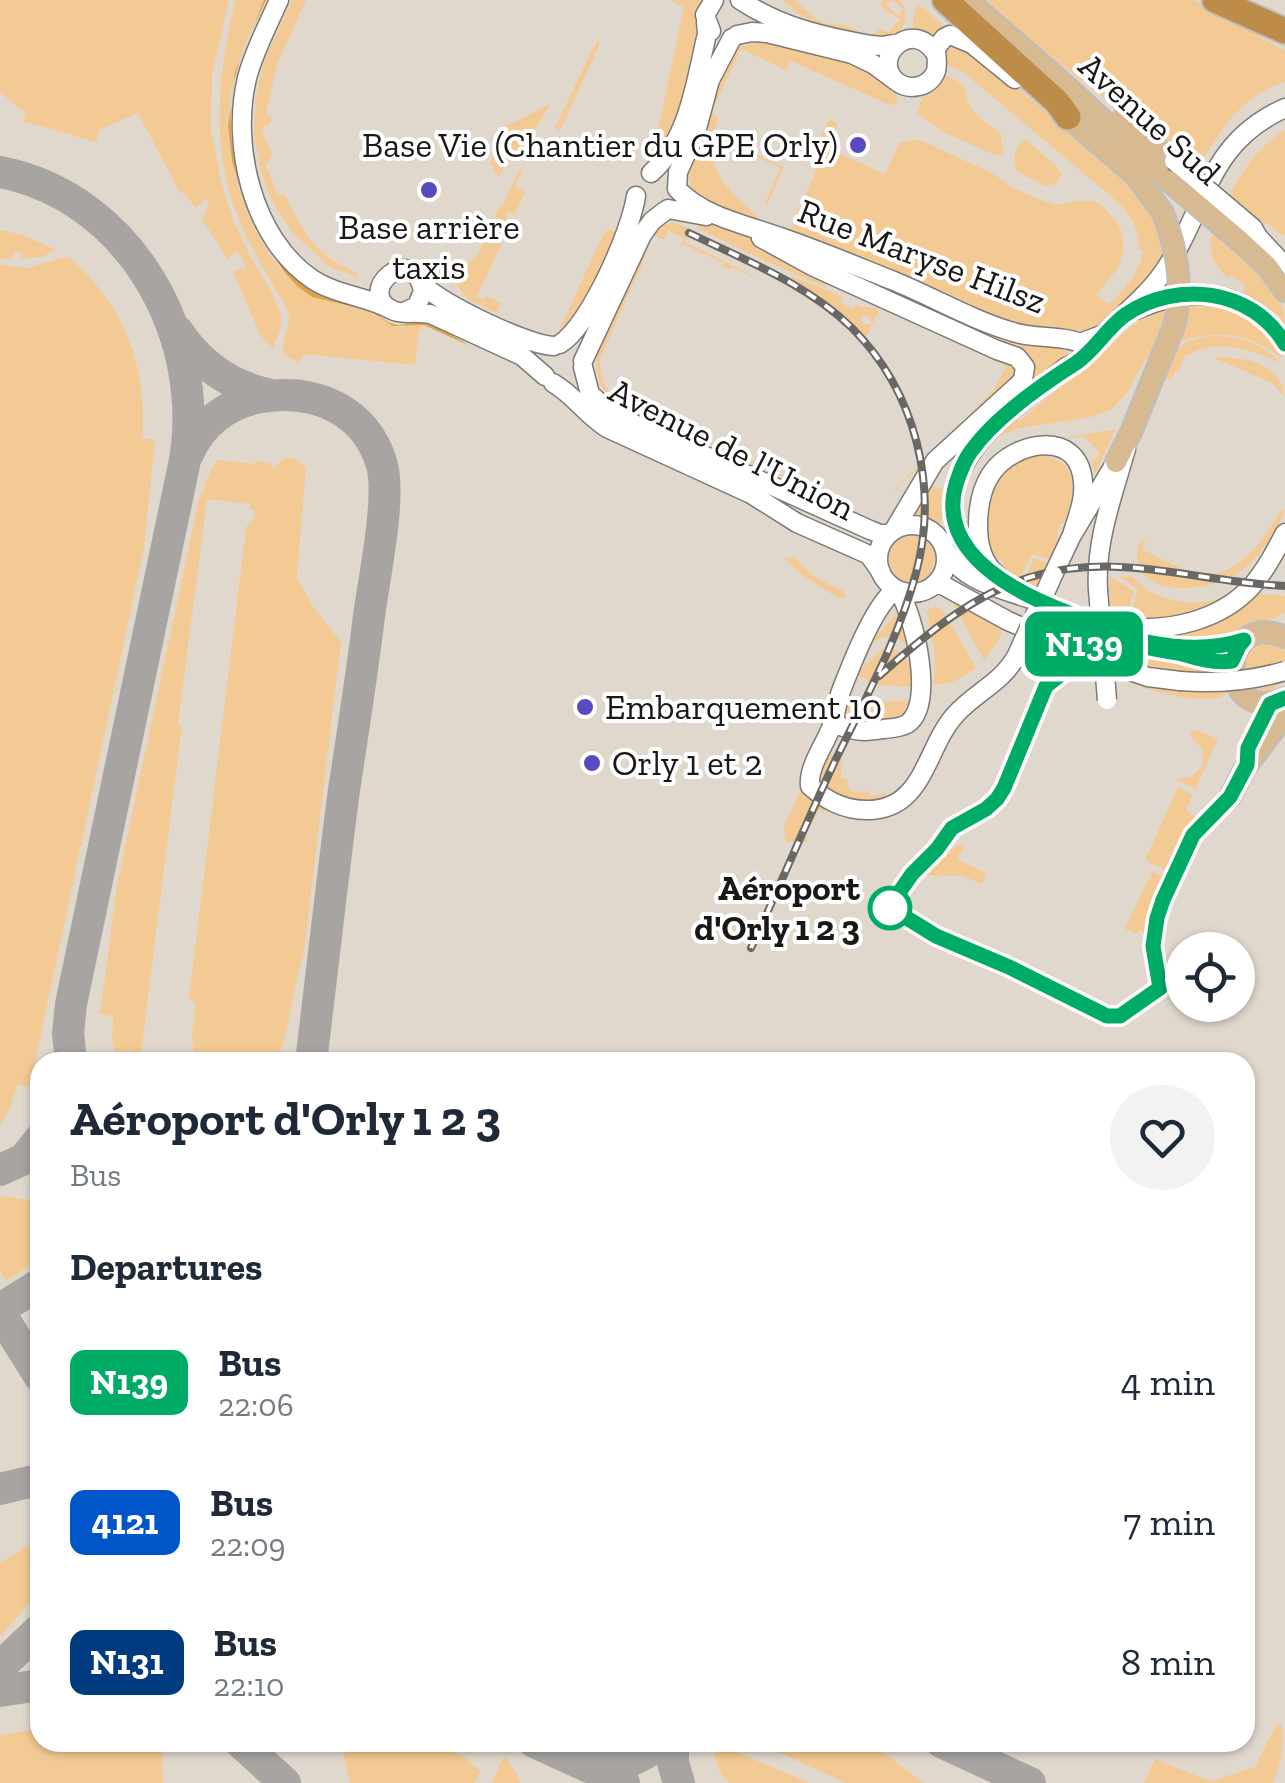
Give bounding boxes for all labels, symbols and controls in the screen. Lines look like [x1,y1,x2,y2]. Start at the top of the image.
street label: Avenue Sud [1070,44,1230,194]
place label: Base Vie (Chantier du GPE Orly) [362,124,838,166]
marker: Base Vie (Chantier du GPE Orly) [847,134,869,156]
marker: Base arrière taxis [418,179,440,201]
street label: Rue Maryse Hilsz [792,189,1052,323]
place label: Base arrière taxis [338,206,520,288]
street label: Avenue de l'Union [602,369,862,529]
line badge: N139 [1014,612,1154,676]
text: N139 [1045,623,1123,665]
place label: Embarquement 10 [605,686,882,728]
marker: Embarquement 10 [574,696,596,718]
place label: Orly 1 et 2 [612,742,763,784]
marker: Orly 1 et 2 [581,752,603,774]
place label: Aéroport d'Orly 1 2 3 [694,867,861,949]
marker: Aéroport d'Orly 1 2 3 [869,887,911,929]
map controls [1165,932,1255,1022]
button: locate [1165,932,1255,1022]
button: heart [1110,1085,1215,1190]
text: Aéroport d'Orly 1 2 3 [70,1090,501,1147]
text: Bus [70,1156,121,1194]
text: Departures [70,1244,262,1290]
text: Bus [218,1340,281,1386]
text: 4 min [1121,1359,1215,1405]
text: N139 [90,1361,168,1403]
text: 22:06 [218,1386,294,1424]
text: Bus [210,1480,273,1526]
text: 7 min [1123,1499,1215,1545]
text: 4121 [91,1501,159,1543]
text: 22:09 [210,1526,286,1564]
text: Bus [214,1620,277,1666]
text: 8 min [1121,1639,1215,1685]
text: N131 [90,1641,164,1683]
text: 22:10 [214,1666,284,1704]

